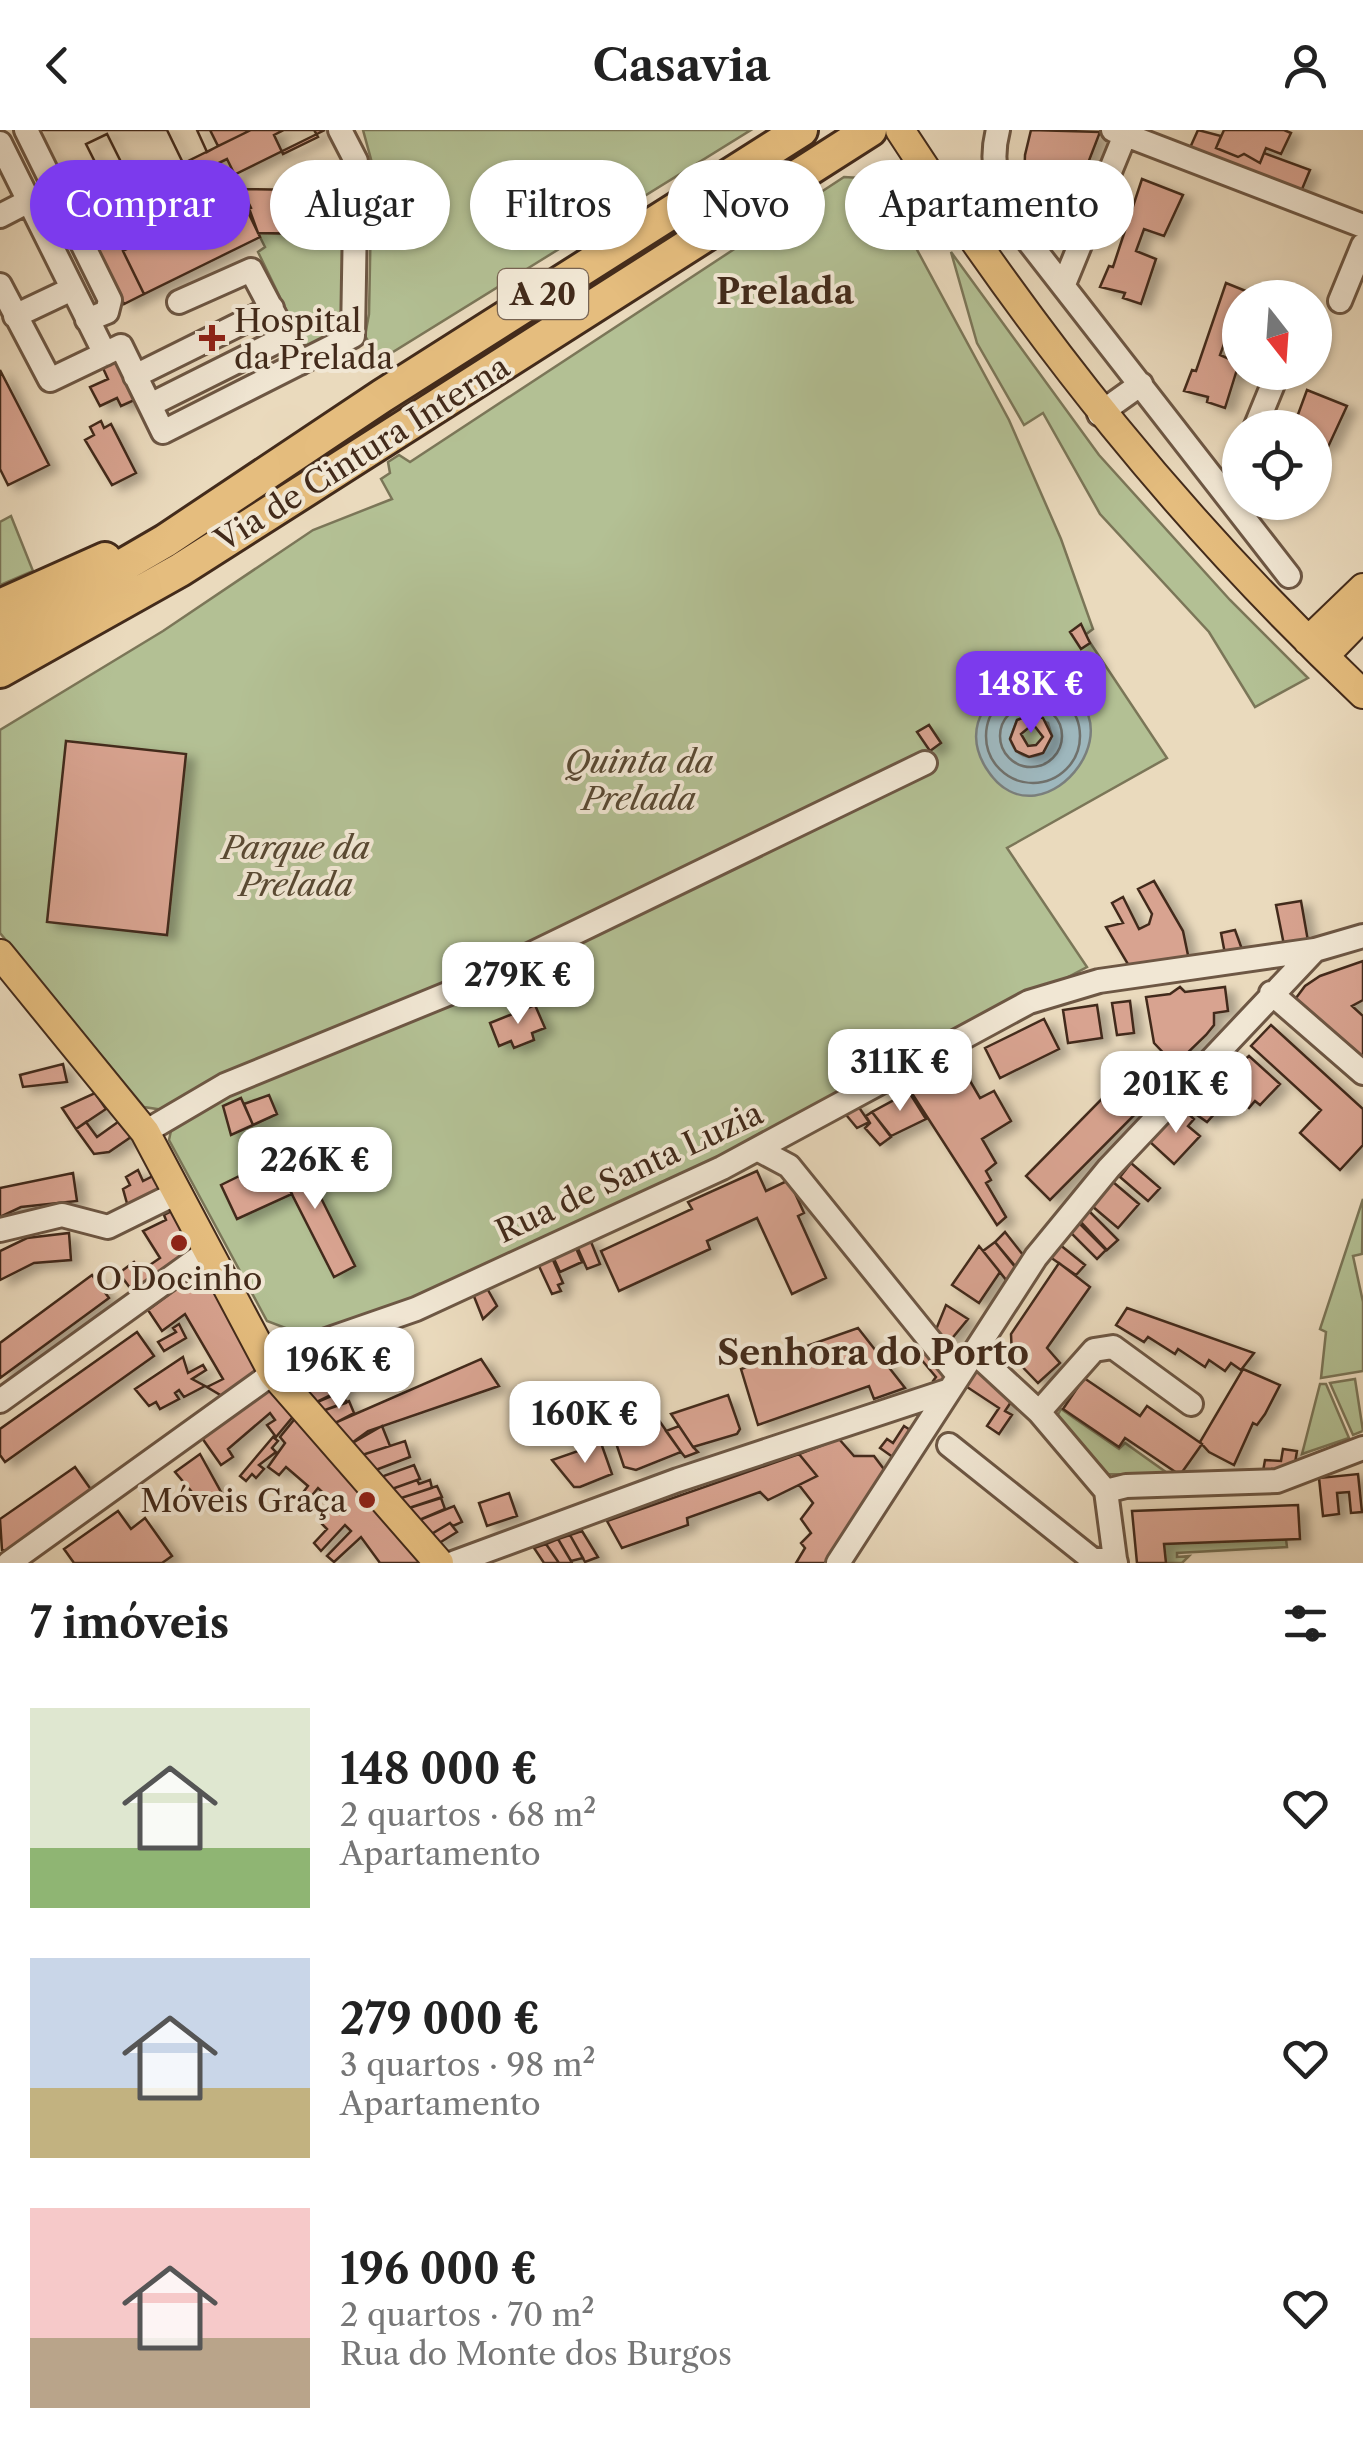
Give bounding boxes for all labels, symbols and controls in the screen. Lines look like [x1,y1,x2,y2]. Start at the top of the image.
text: Casavia [593,37,770,93]
icon: back [30,38,85,93]
icon: person [1278,38,1333,93]
chip: Comprar [30,160,250,250]
chip: Alugar [270,160,450,250]
chip: Filtros [470,160,647,250]
chip: Novo [667,160,825,250]
chip: Apartamento [845,160,1134,250]
road number: A 20 [498,269,588,319]
district label: Prelada [716,270,855,313]
north arrow [1222,280,1332,390]
map controls [1222,280,1332,520]
place label: Hospital da Prelada [234,301,393,377]
marker: Hospital da Prelada [199,325,225,351]
street label: Via de Cintura Interna [207,346,516,560]
button: locate [1222,410,1332,520]
pin: 148K € [950,651,1112,736]
text: 148K € [978,664,1084,703]
park label: Quinta da Prelada [564,742,714,818]
park label: Parque da Prelada [219,828,370,904]
pin: 279K € [437,942,599,1027]
text: 279K € [464,955,572,994]
pin: 311K € [819,1029,981,1114]
text: 311K € [850,1042,950,1081]
pin: 201K € [1095,1051,1257,1136]
text: 201K € [1123,1064,1229,1103]
street label: Rua de Santa Luzia [489,1093,769,1251]
pin: 226K € [234,1127,396,1212]
text: 226K € [260,1140,370,1179]
marker: O Docinho [168,1232,190,1254]
place label: O Docinho [96,1259,262,1298]
pin: 196K € [258,1327,420,1412]
district label: Senhora do Porto [717,1331,1029,1374]
text: 196K € [286,1340,392,1379]
pin: 160K € [504,1381,666,1466]
text: 160K € [531,1394,639,1433]
place label: Móveis Graça [140,1481,347,1520]
marker: Móveis Graça [356,1489,378,1511]
icon: filters [1278,1596,1333,1651]
text: 7 imóveis [30,1597,229,1649]
text: 148 000 € [340,1743,538,1795]
icon: home [110,1748,230,1868]
icon: heart [1278,1781,1333,1836]
text: 2 quartos · 68 m² [340,1795,596,1834]
text: Apartamento [340,1834,541,1873]
text: 279 000 € [340,1993,540,2045]
icon: home [110,1998,230,2118]
icon: heart [1278,2031,1333,2086]
text: 3 quartos · 98 m² [340,2045,596,2084]
text: Apartamento [340,2084,541,2123]
text: 196 000 € [340,2243,537,2295]
icon: home [110,2248,230,2368]
icon: heart [1278,2281,1333,2336]
text: 2 quartos · 70 m² [340,2295,595,2334]
text: Rua do Monte dos Burgos [340,2334,732,2373]

